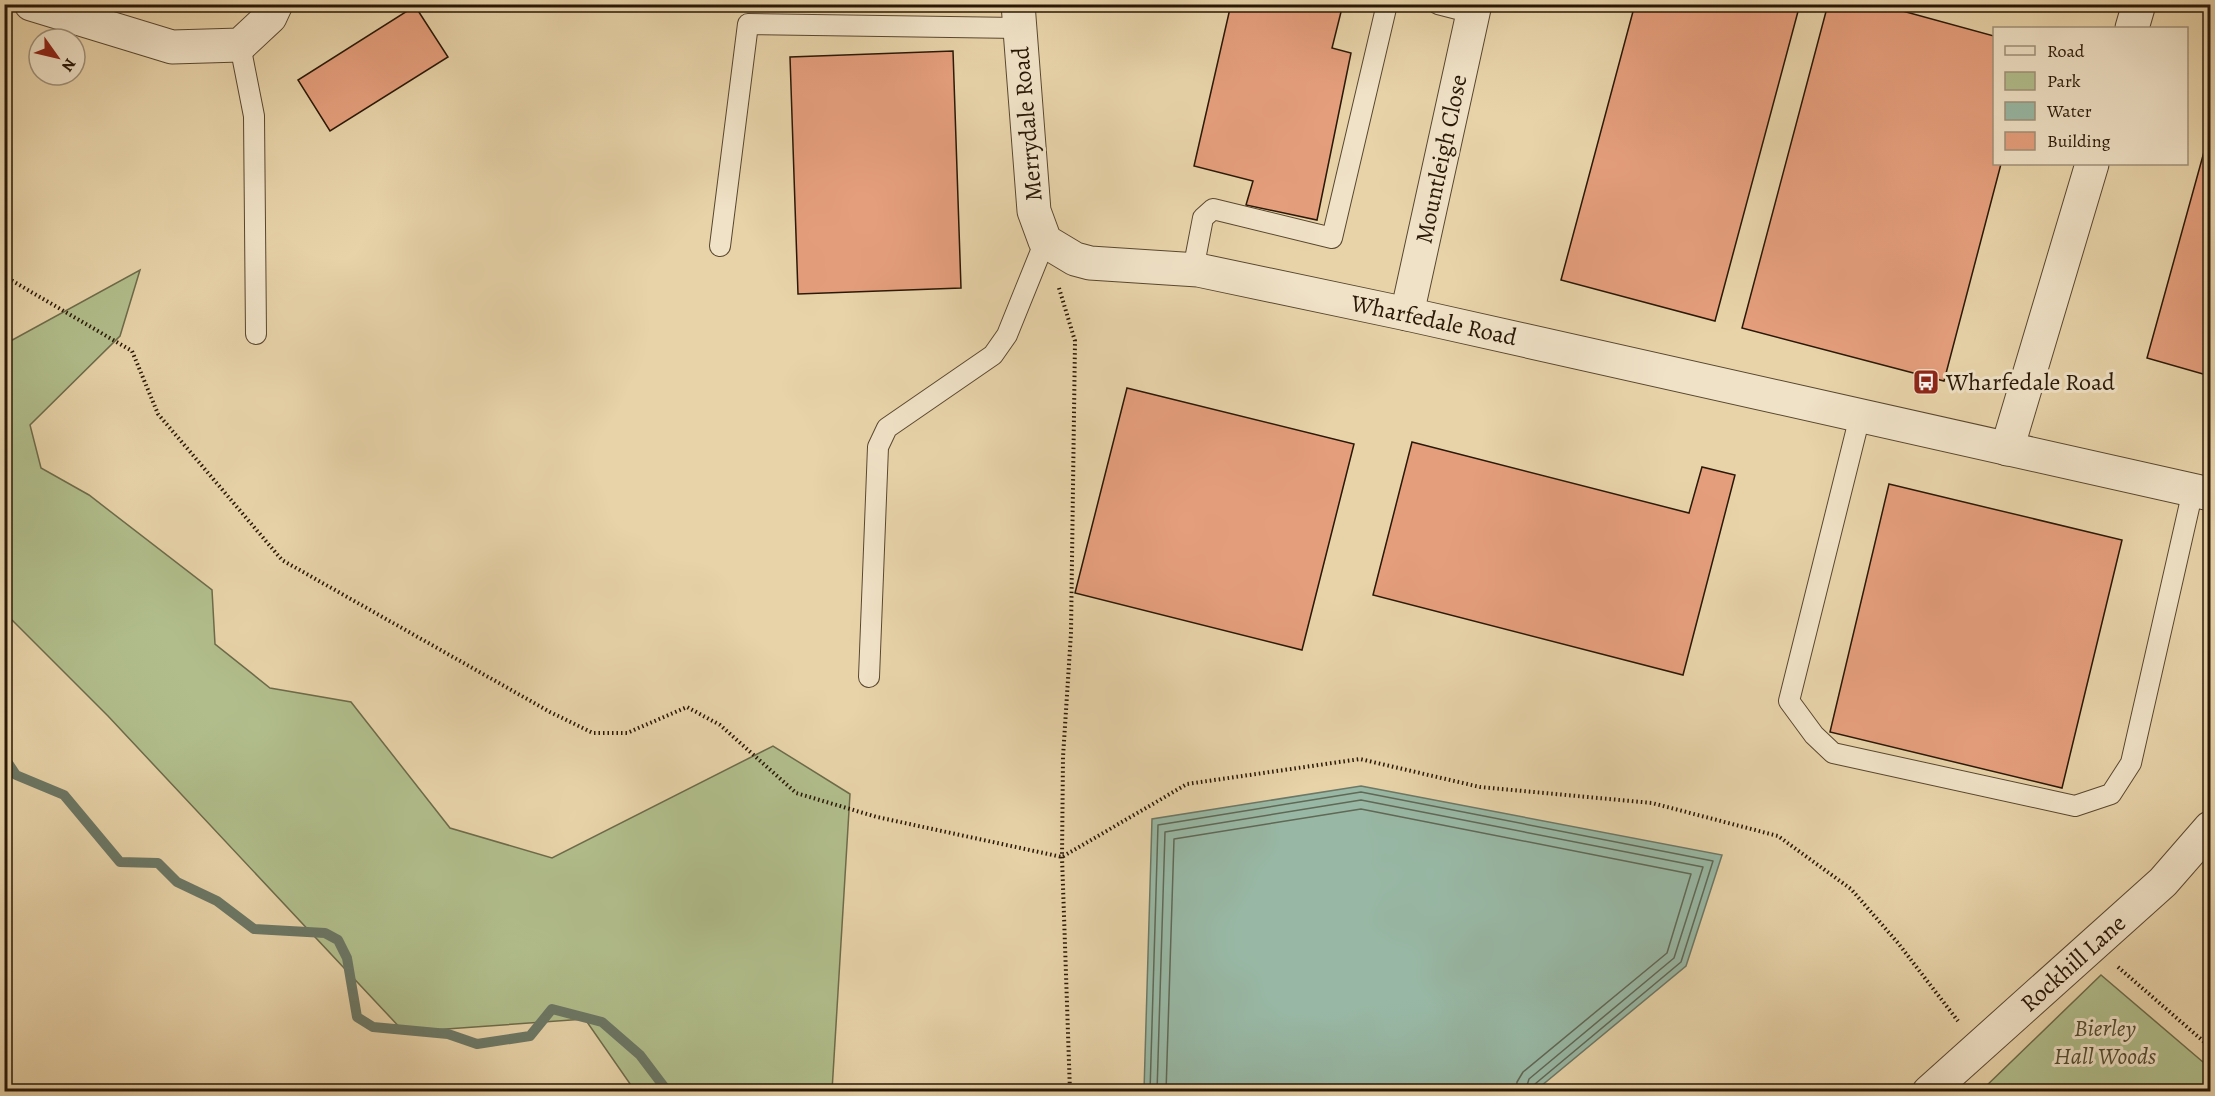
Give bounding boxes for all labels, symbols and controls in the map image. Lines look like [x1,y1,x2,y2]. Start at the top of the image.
north arrow [27,27,87,87]
legend [1993,27,2188,165]
text: Road [2047,39,2085,63]
street label: Merrydale Road [1004,45,1050,203]
text: N [56,54,81,76]
text: Park [2047,69,2081,93]
street label: Mountleigh Close [1407,72,1475,246]
text: Water [2046,99,2092,123]
text: Building [2047,129,2111,153]
street label: Wharfedale Road [1347,287,1520,353]
place label: Wharfedale Road [1945,366,2115,398]
bus stop icon: Wharfedale Road [1911,367,1941,397]
street label: Rockhill Lane [2014,907,2132,1019]
park label: Bierley Hall Woods [2054,1012,2156,1072]

